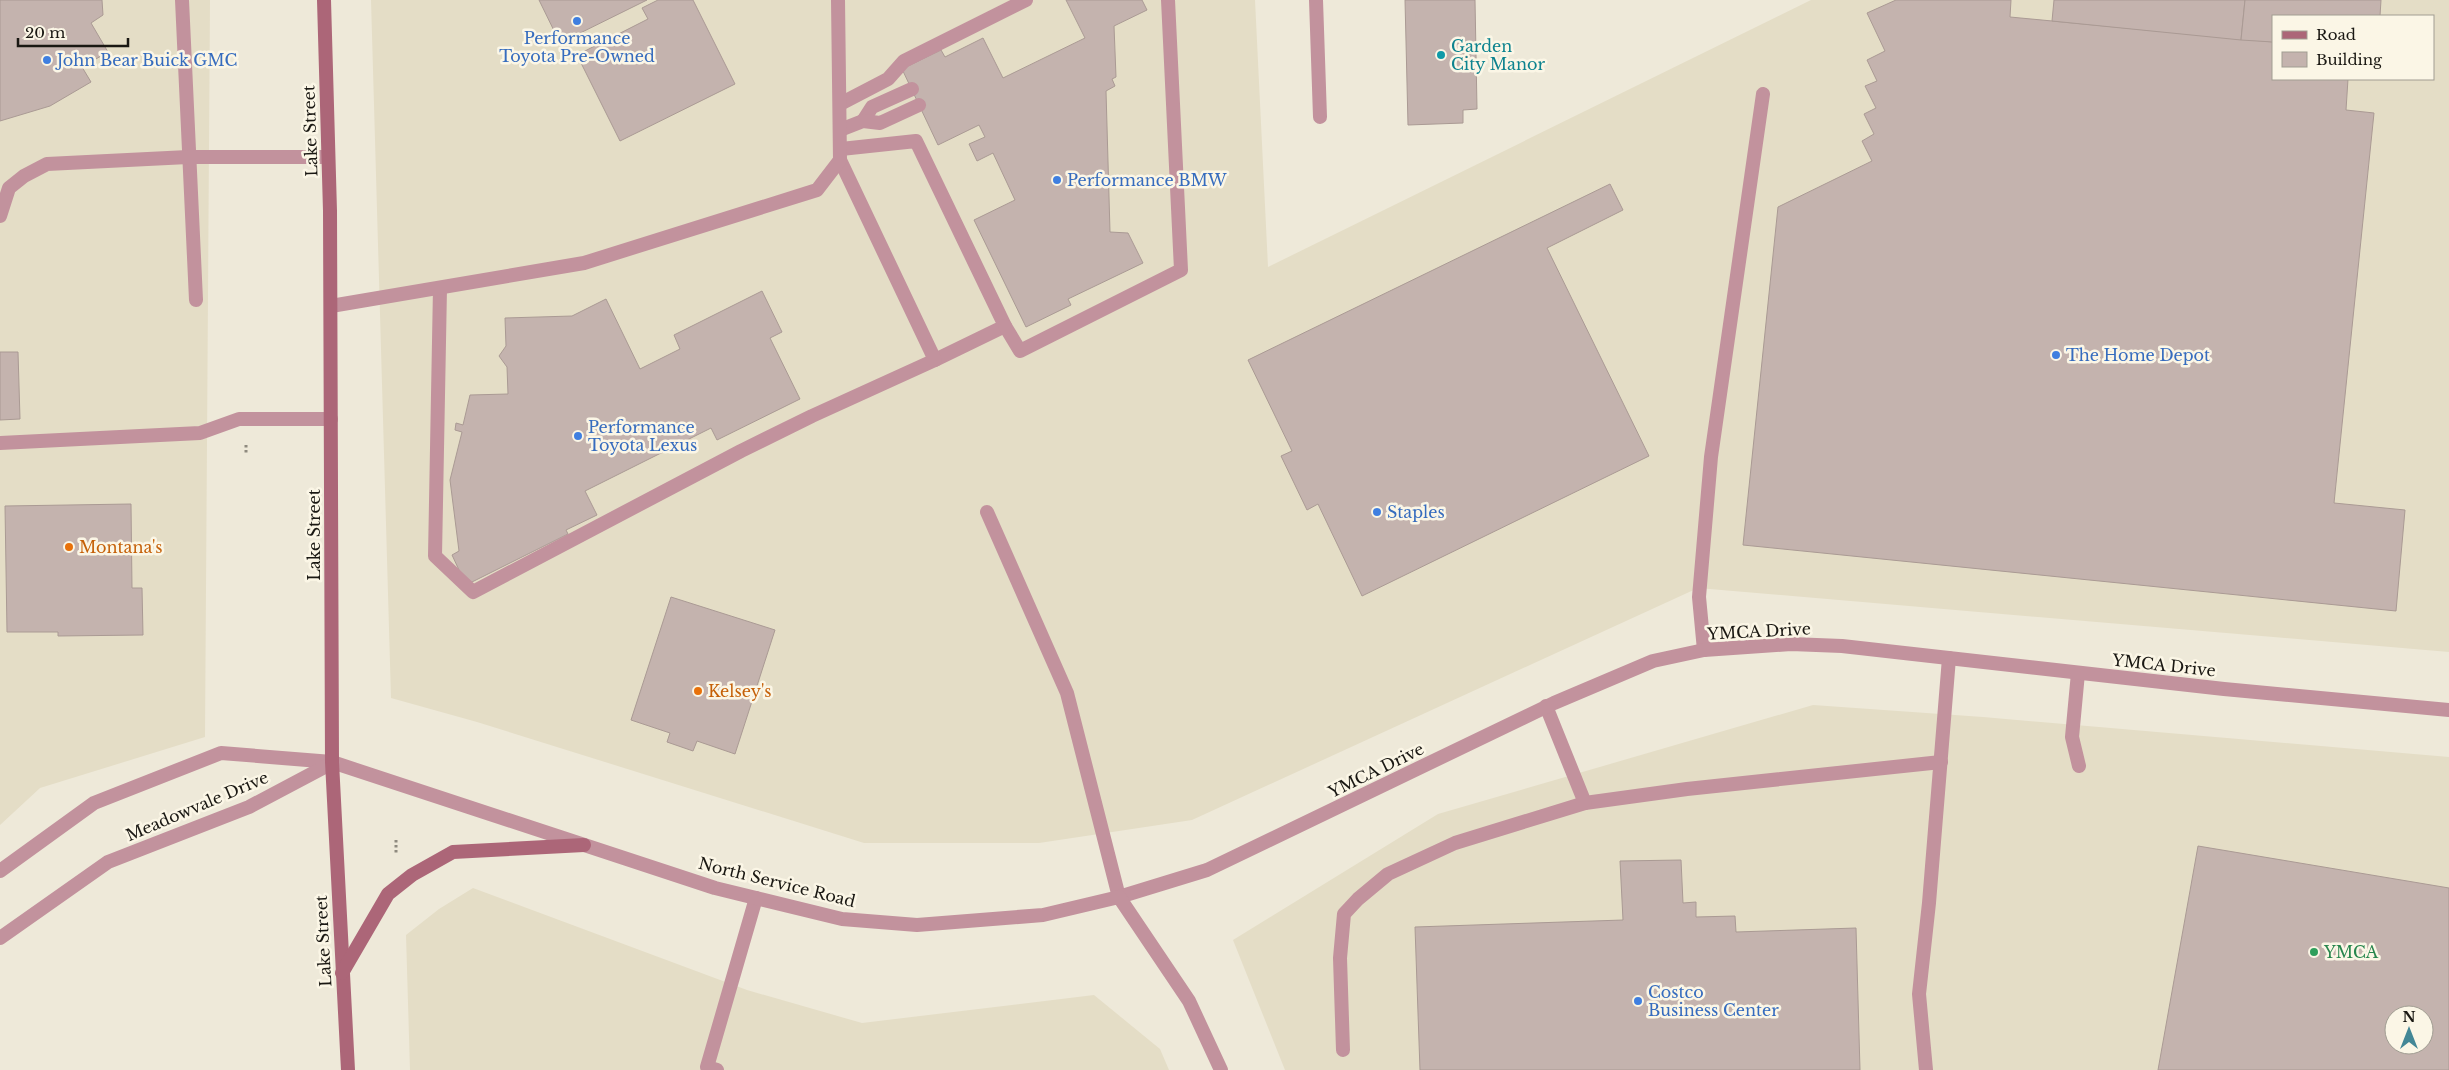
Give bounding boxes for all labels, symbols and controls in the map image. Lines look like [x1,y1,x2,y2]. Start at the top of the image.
scale bar [18,15,128,47]
marker: Performance Toyota Pre-Owned [571,15,583,27]
legend [2272,15,2434,80]
text: 20 m [25,23,65,42]
text: Road [2316,25,2356,44]
place label: Performance Toyota Pre-Owned [499,28,655,66]
place label: Garden City Manor [1451,36,1545,74]
marker: Garden City Manor [1435,49,1447,61]
place label: John Bear Buick GMC [55,50,237,70]
text: Building [2316,50,2383,69]
marker: John Bear Buick GMC [41,54,53,66]
street label: Lake Street [298,85,322,177]
place label: Performance BMW [1067,170,1227,190]
marker: Performance BMW [1051,174,1063,186]
place label: The Home Depot [2066,345,2210,365]
marker: The Home Depot [2050,349,2062,361]
place label: Performance Toyota Lexus [588,417,697,455]
marker: Performance Toyota Lexus [572,430,584,442]
street label: Lake Street [304,489,324,581]
place label: Staples [1387,502,1445,522]
marker: Staples [1371,506,1383,518]
place label: Montana's [79,537,162,557]
marker: Montana's [63,541,75,553]
street label: YMCA Drive [1706,618,1811,644]
street label: YMCA Drive [2110,650,2217,680]
place label: Kelsey's [708,681,771,701]
marker: Kelsey's [692,685,704,697]
street label: YMCA Drive [1324,738,1427,802]
street label: Meadowvale Drive [123,767,271,845]
street label: North Service Road [697,853,858,911]
street label: Lake Street [311,895,335,987]
place label: YMCA [2323,942,2379,962]
marker: YMCA [2308,946,2320,958]
place label: Costco Business Center [1648,982,1779,1020]
marker: Costco Business Center [1632,995,1644,1007]
north arrow [2384,1005,2434,1055]
text: N [2402,1008,2416,1026]

